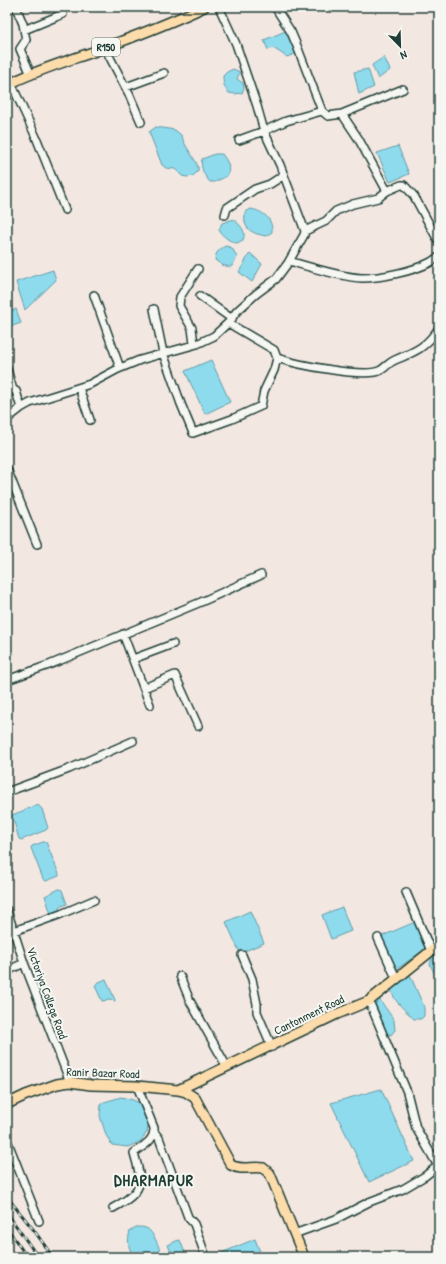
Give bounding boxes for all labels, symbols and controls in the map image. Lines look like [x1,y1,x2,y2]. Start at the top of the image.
north arrow [380,26,420,66]
road number: R150 [92,38,120,56]
text: N [398,48,409,63]
street label: Victoriya College Road [23,944,72,1042]
street label: Cantonment Road [271,990,347,1039]
street label: Ranir Bazar Road [66,1063,140,1082]
district label: DHARMAPUR [114,1169,194,1191]

